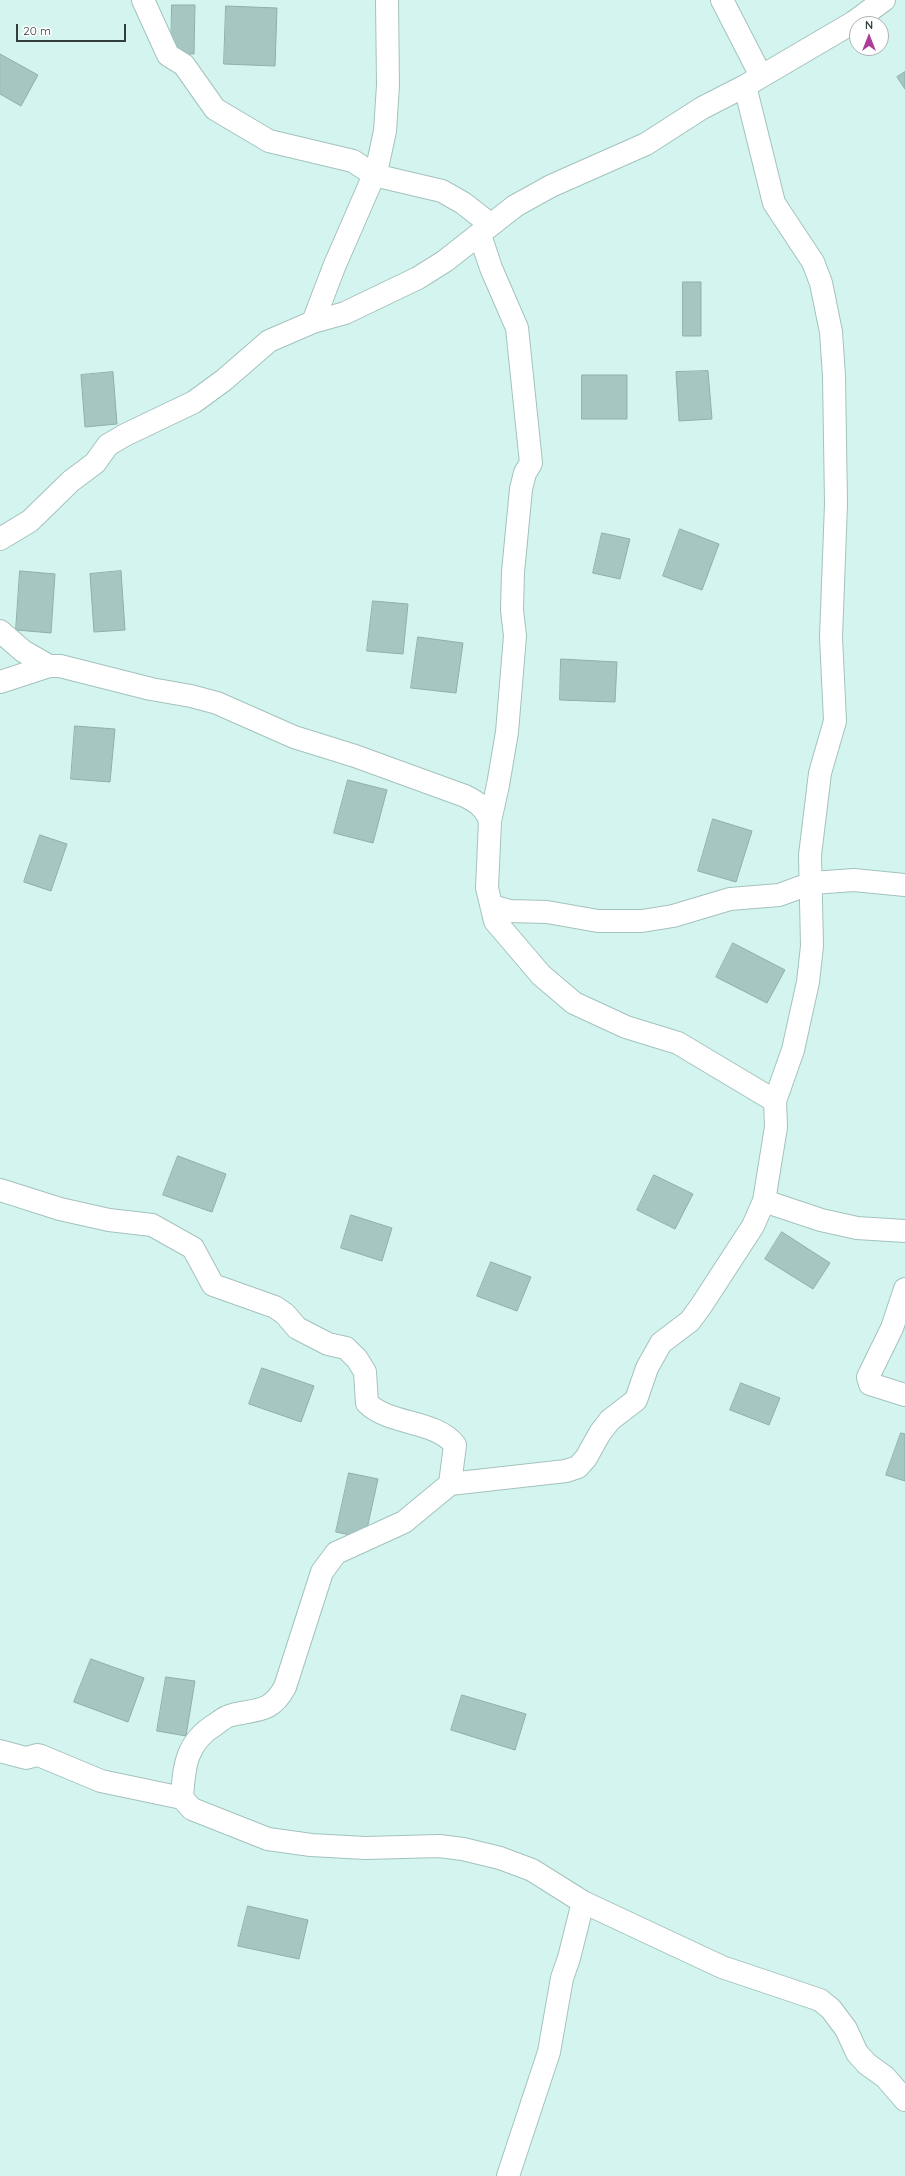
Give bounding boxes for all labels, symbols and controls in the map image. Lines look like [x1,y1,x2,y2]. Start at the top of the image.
scale bar [18,16,128,42]
north arrow [849,16,889,56]
text: N [865,18,873,32]
text: 20 m [23,23,51,38]

